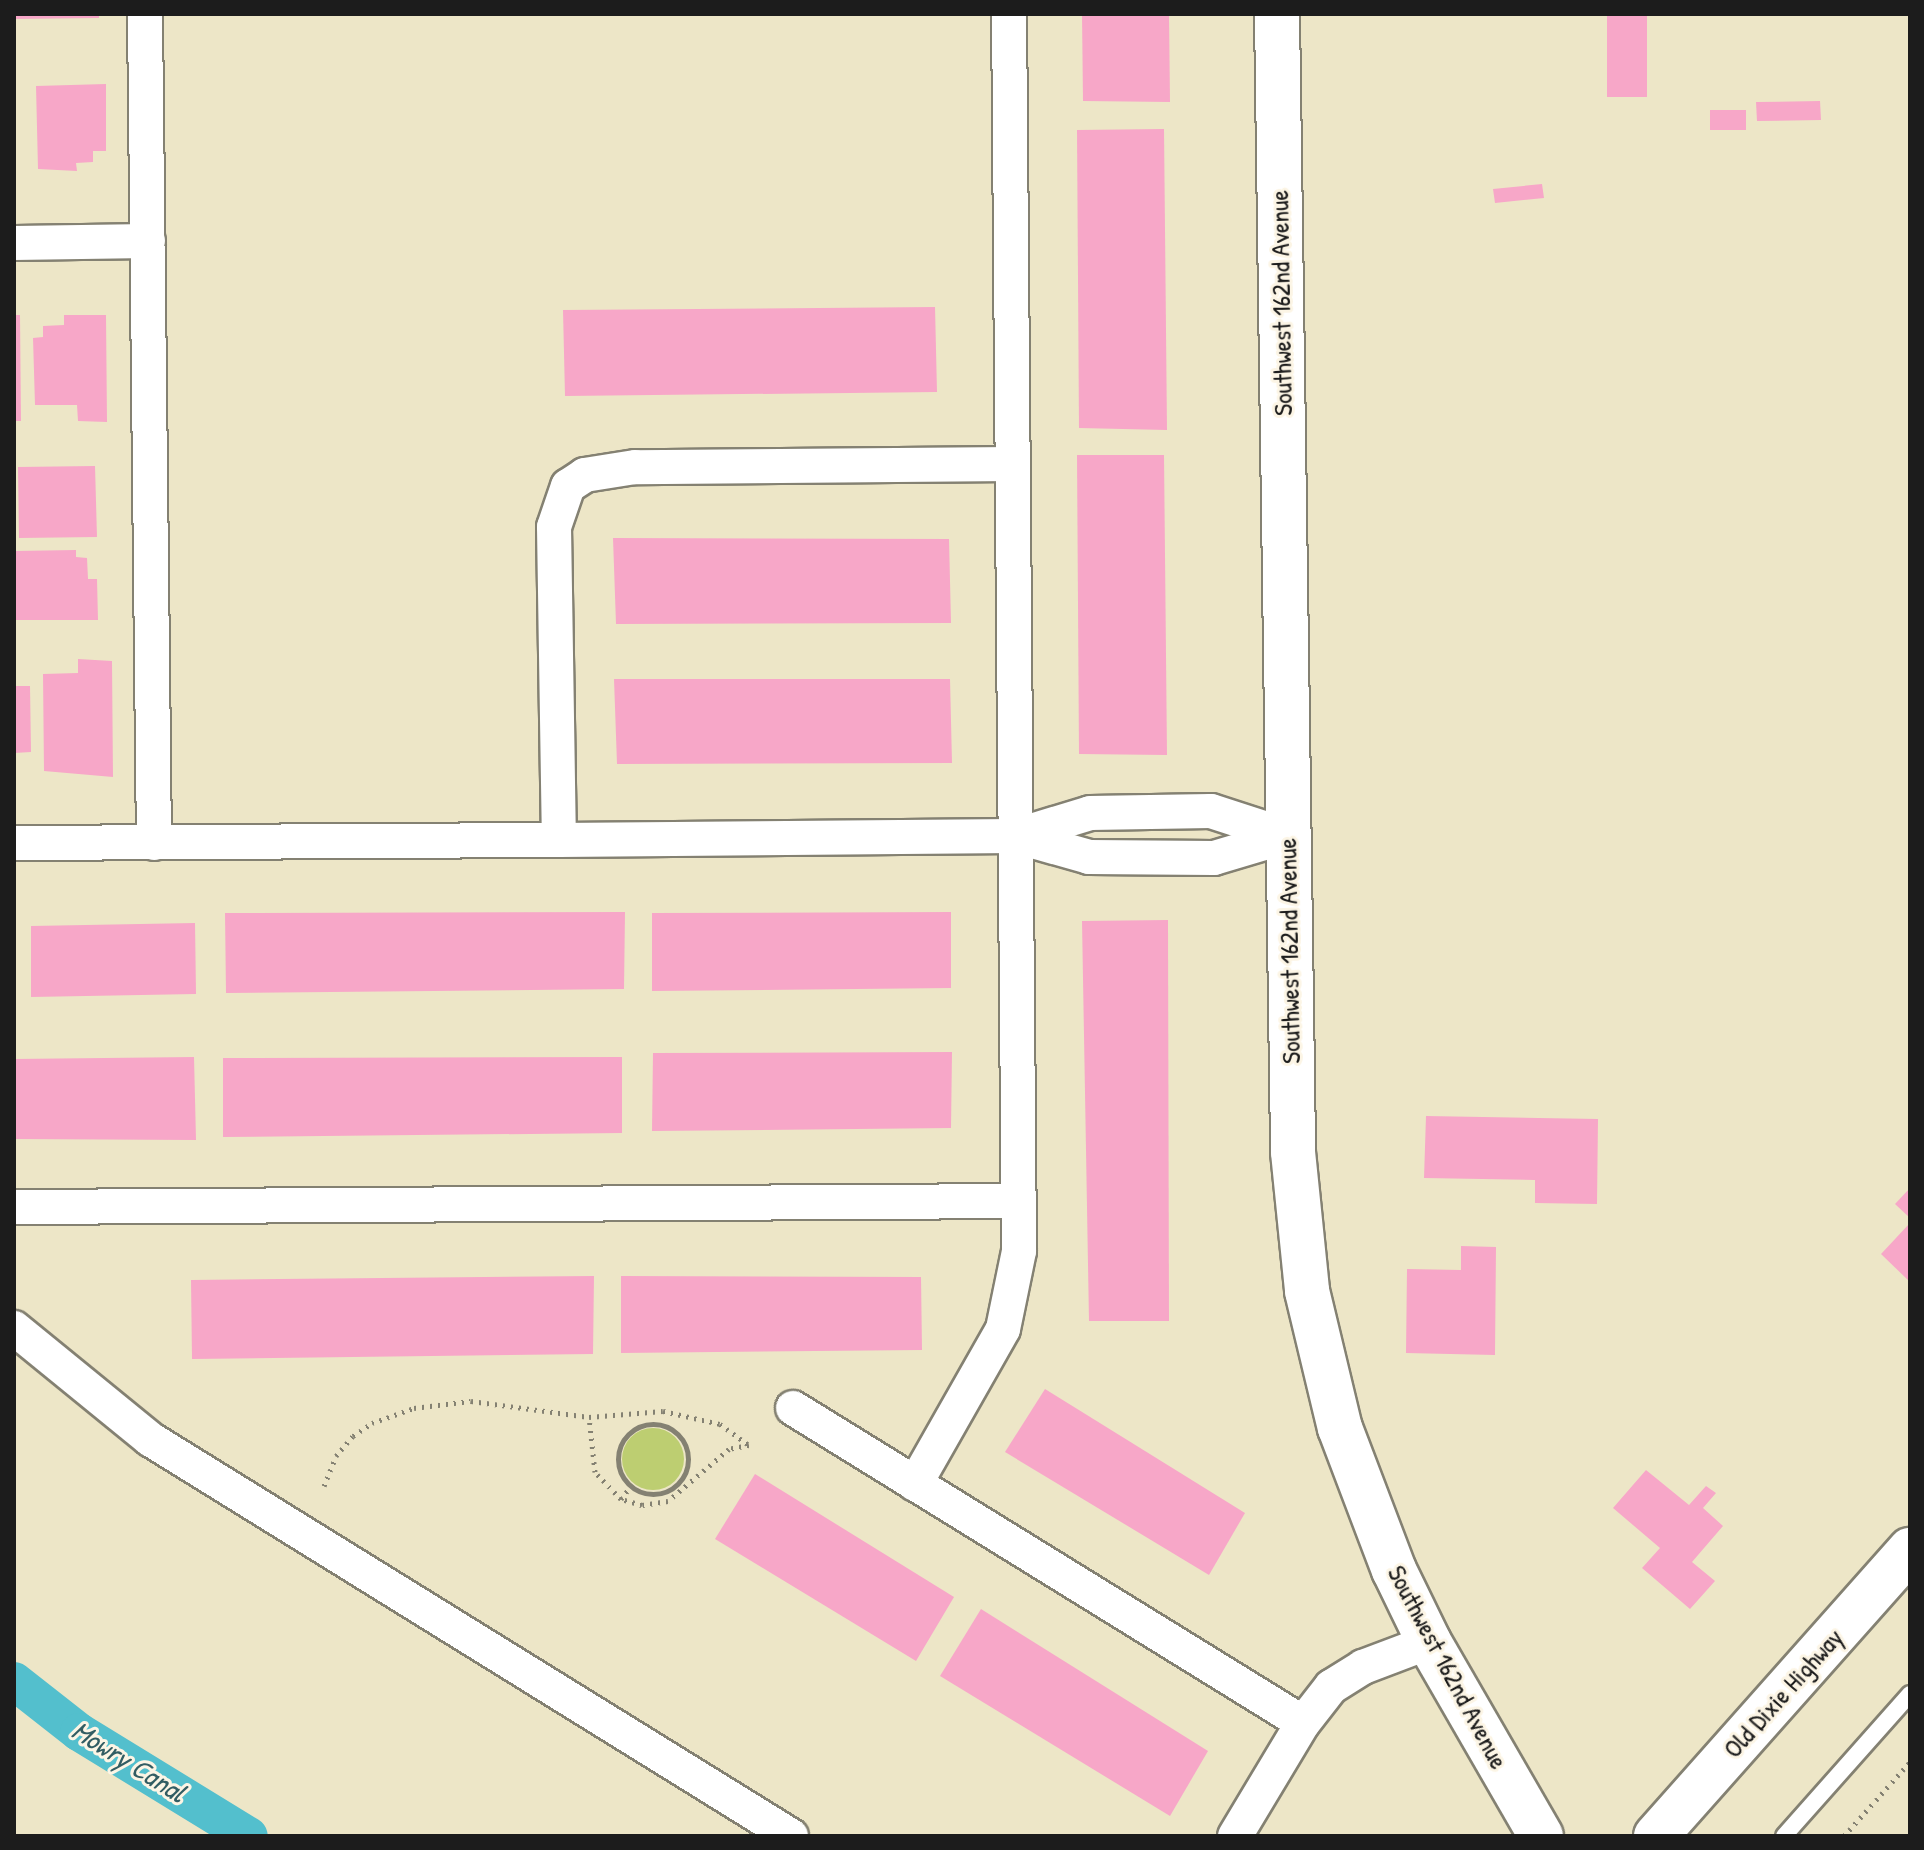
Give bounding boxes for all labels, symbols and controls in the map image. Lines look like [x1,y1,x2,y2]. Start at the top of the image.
street label: Southwest 162nd Avenue [1263,190,1299,416]
street label: Southwest 162nd Avenue [1271,838,1307,1064]
street label: Southwest 162nd Avenue [1381,1560,1515,1774]
street label: Old Dixie Highway [1717,1622,1849,1764]
water label: Mowry Canal [66,1713,192,1809]

